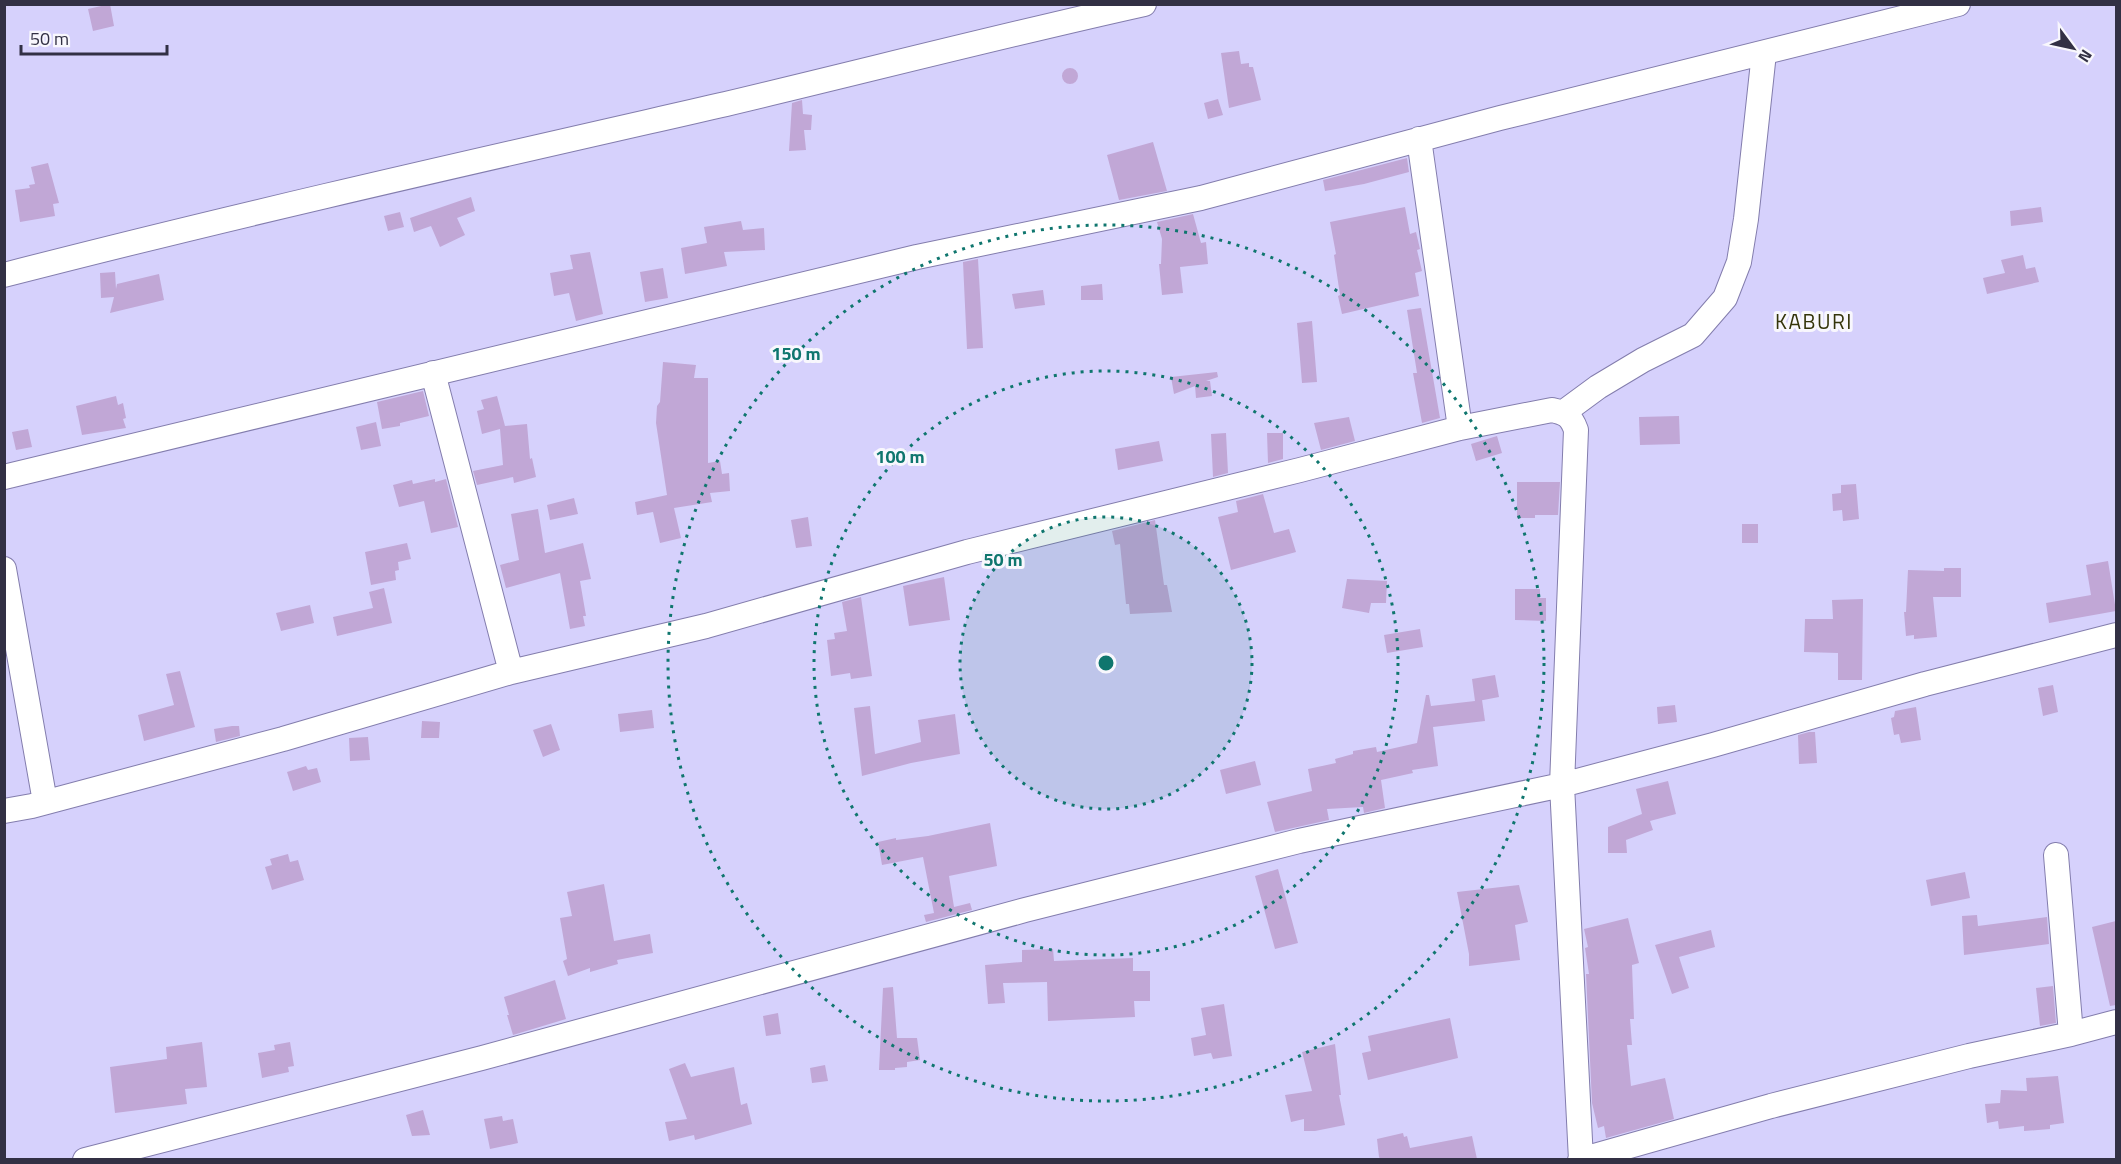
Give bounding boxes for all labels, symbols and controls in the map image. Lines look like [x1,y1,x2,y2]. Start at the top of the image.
scale bar [21,18,166,56]
north arrow [2043,18,2103,78]
text: 50 m [30,25,69,52]
text: N [2072,45,2099,67]
district label: KABURI [1775,305,1853,337]
text: 150 m [771,340,821,367]
text: 100 m [875,443,925,470]
text: 50 m [983,546,1023,573]
centre of rings [1096,653,1116,673]

